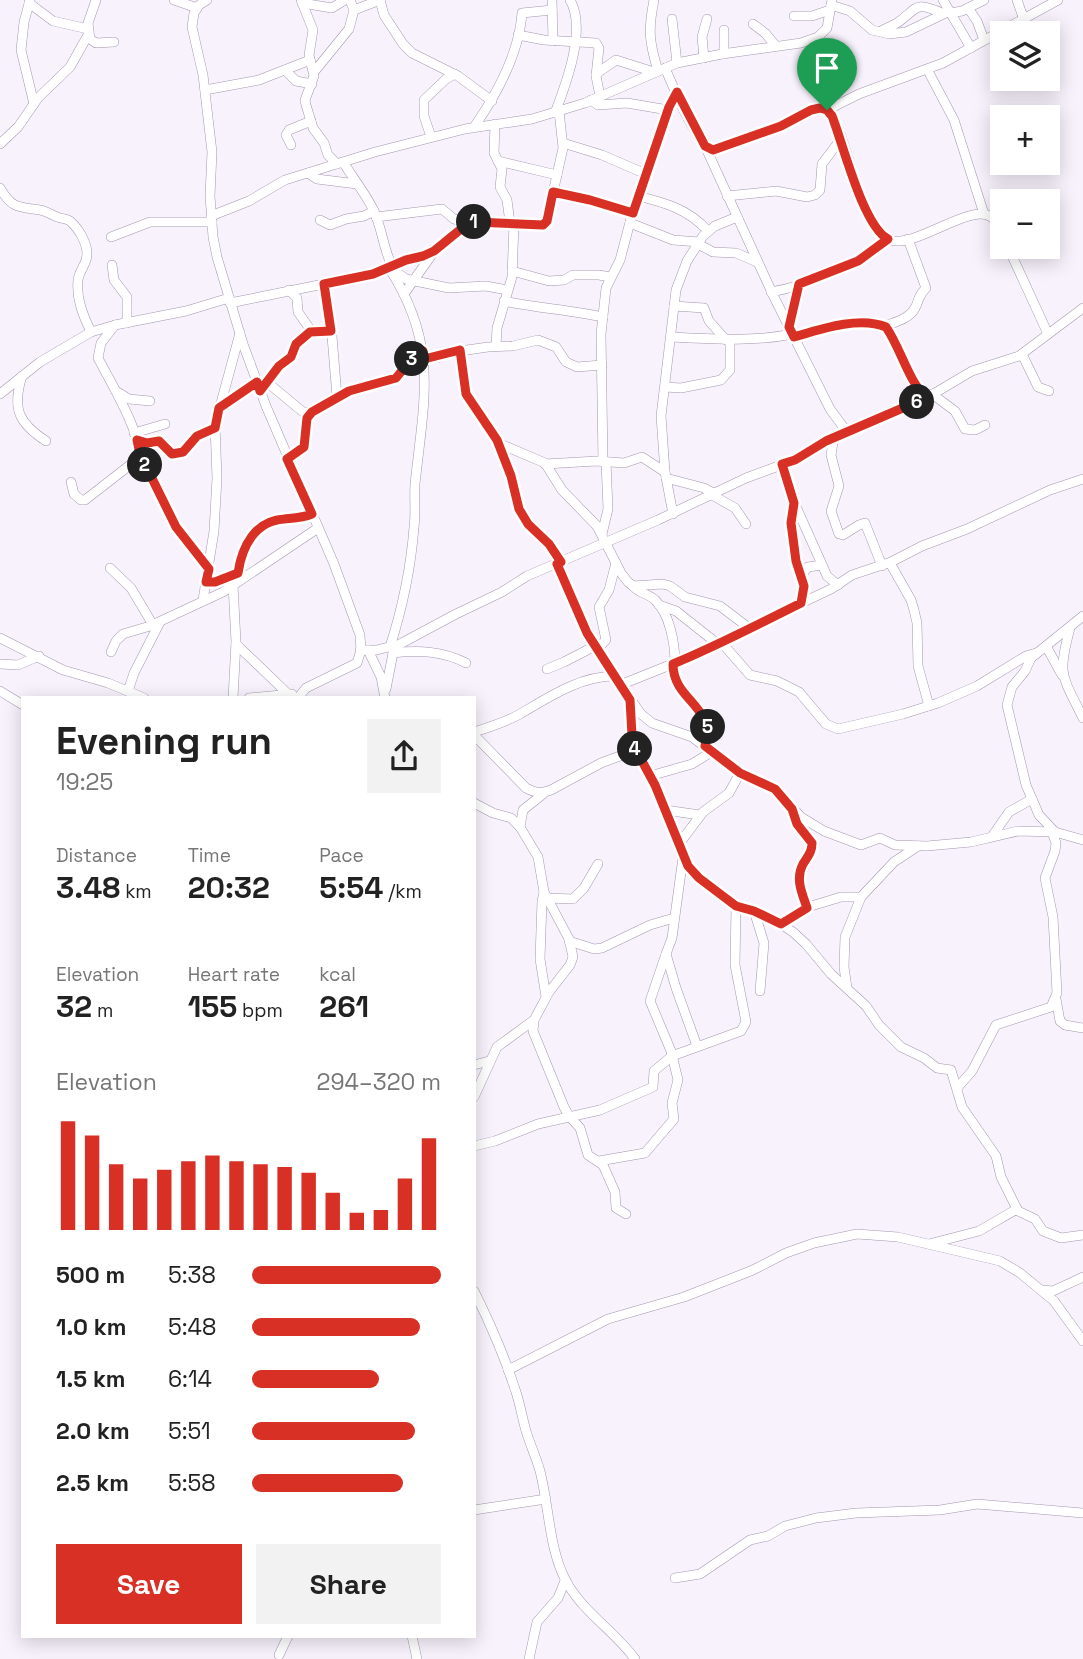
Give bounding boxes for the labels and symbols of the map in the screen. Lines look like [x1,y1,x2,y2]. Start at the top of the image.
pin [797,38,857,110]
pin: 1 [456,204,491,240]
pin: 3 [394,342,430,376]
pin: 6 [900,384,934,420]
pin: 2 [128,448,162,482]
pin: 5 [690,710,726,744]
pin: 4 [618,732,652,766]

